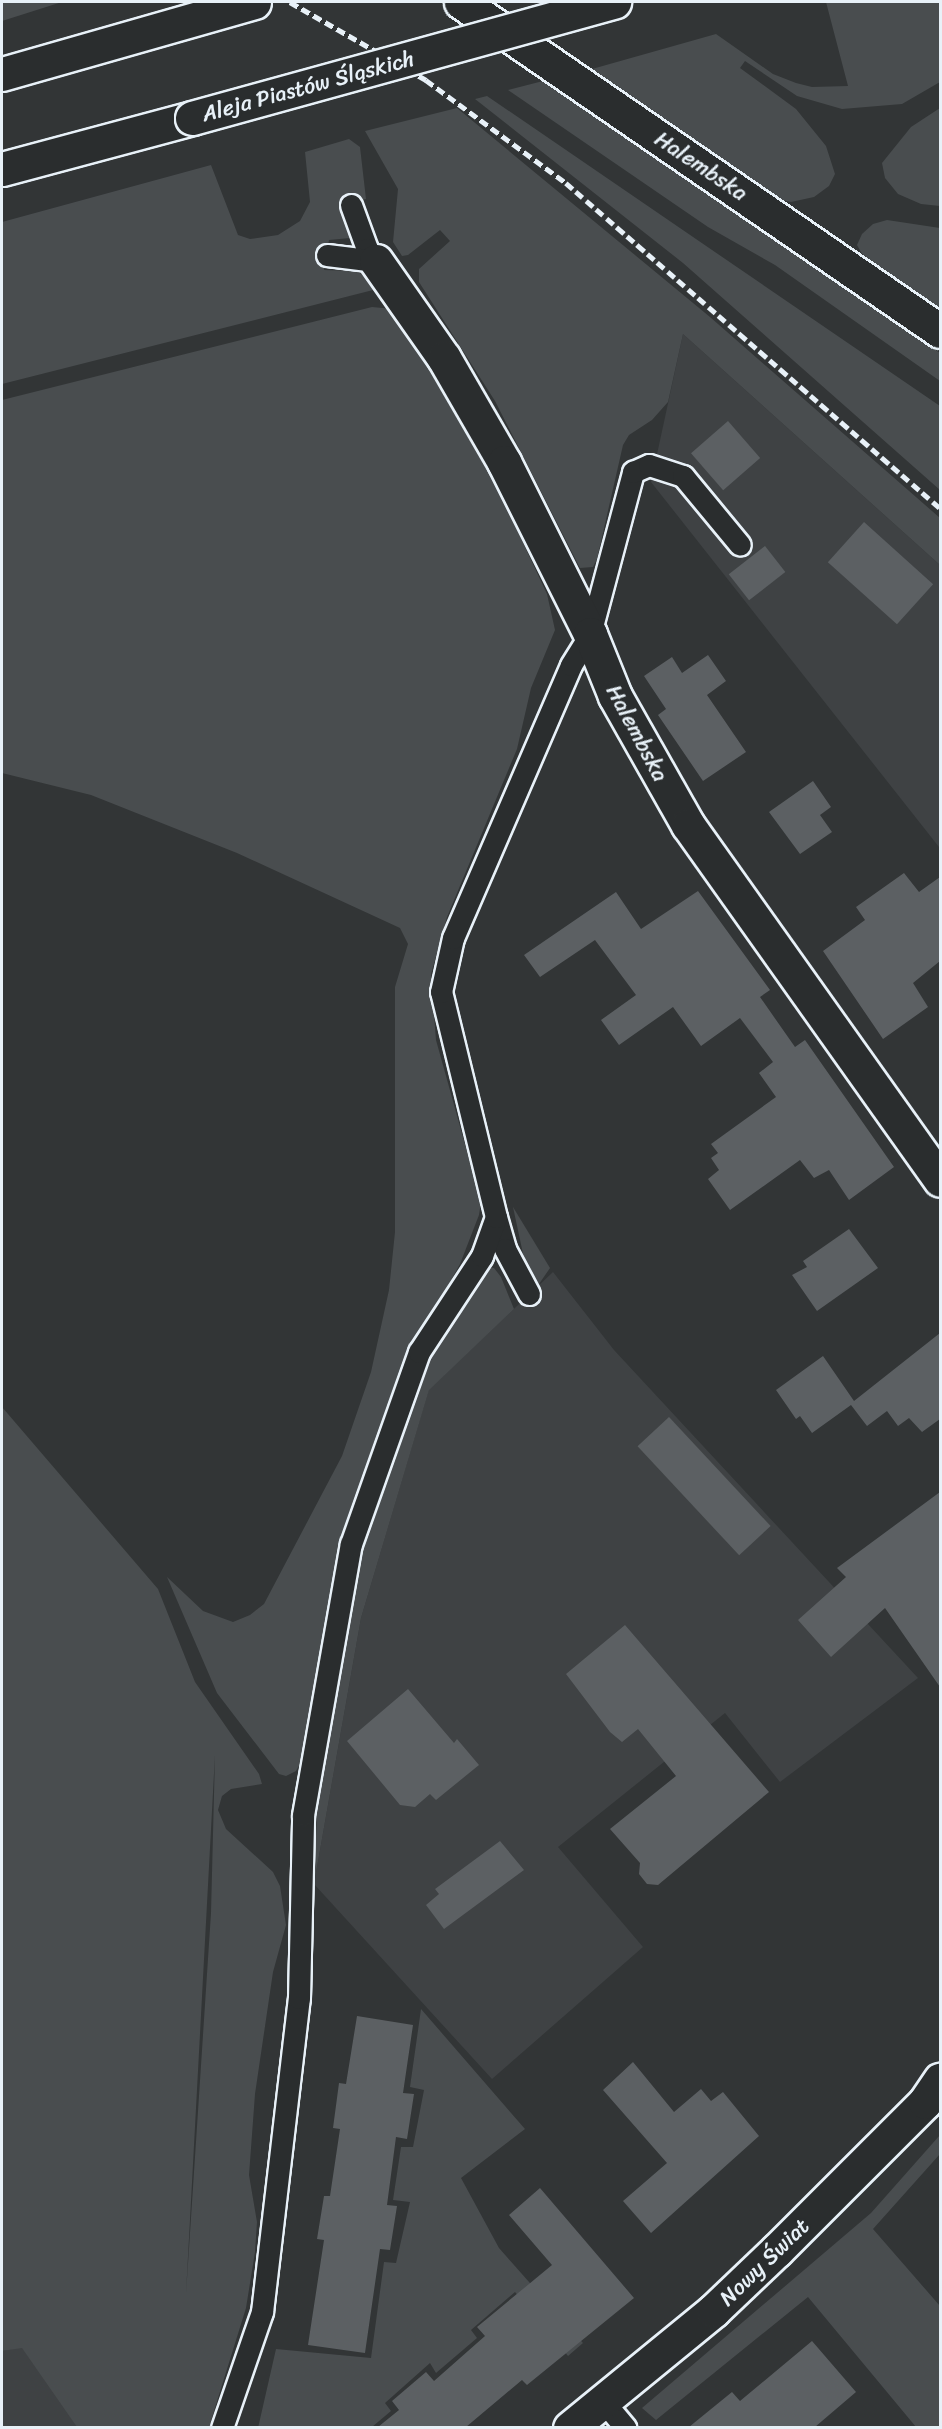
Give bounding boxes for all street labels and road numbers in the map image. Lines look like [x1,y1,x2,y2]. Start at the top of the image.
street label: Aleja Piastów Śląskich [198,45,418,127]
street label: Halembska [650,126,752,206]
street label: Halembska [601,680,673,786]
street label: Nowy Świat [714,2213,814,2311]

